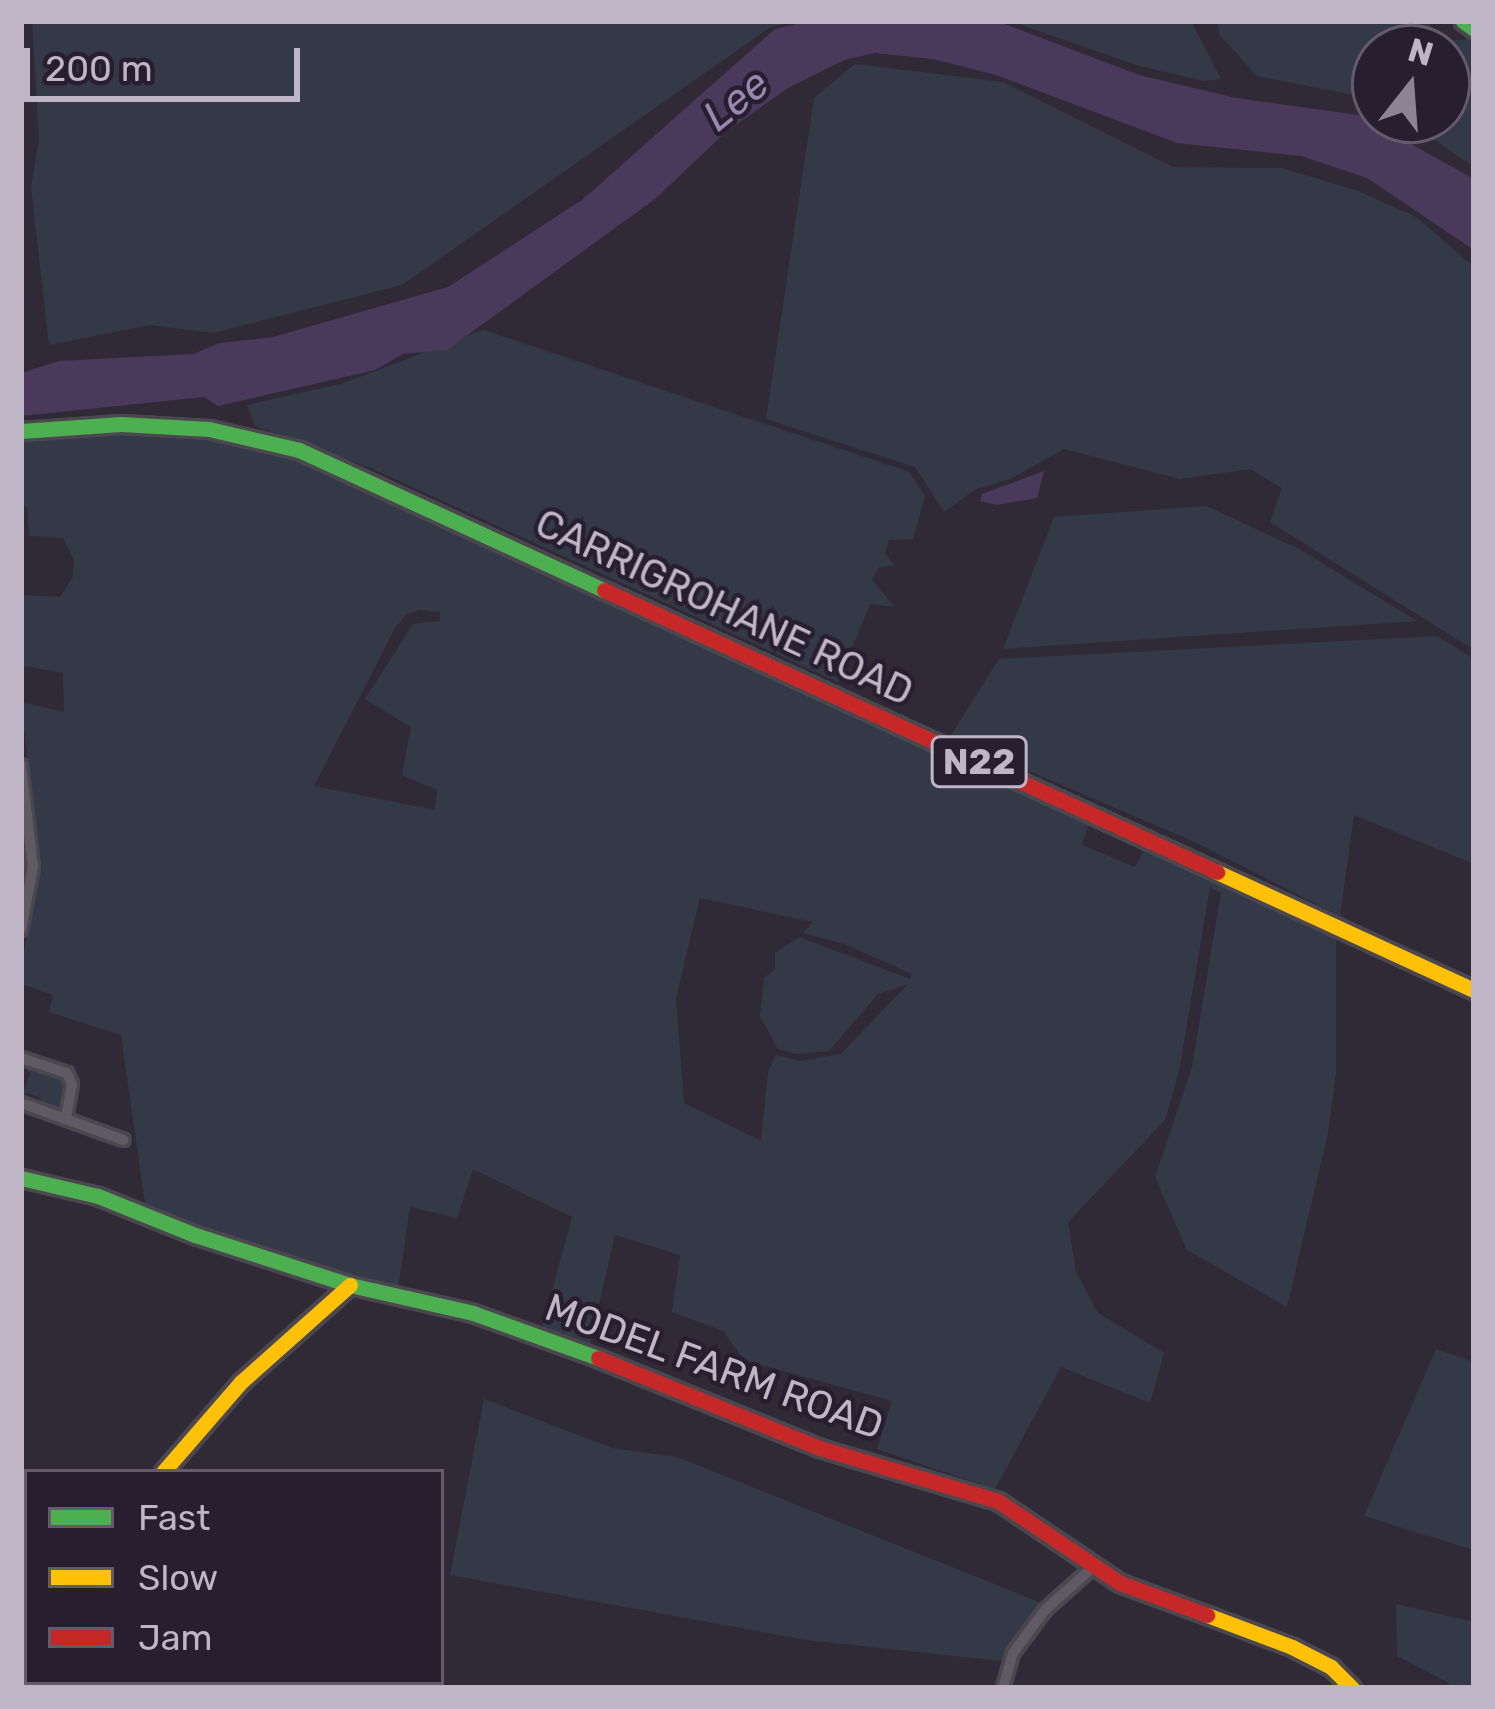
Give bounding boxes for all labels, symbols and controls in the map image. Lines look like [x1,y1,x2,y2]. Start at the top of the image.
scale bar [30,24,306,98]
north arrow [1351,24,1471,144]
text: N [1404,30,1438,74]
text: 200 m [45,47,153,90]
water label: Lee [693,59,779,141]
street label: CARRIGROHANE ROAD [528,500,920,716]
road number: N22 [928,732,1030,792]
street label: MODEL FARM ROAD [538,1284,890,1450]
legend [24,1469,444,1685]
text: Fast [138,1496,210,1539]
text: Slow [138,1556,218,1599]
text: Jam [138,1616,213,1659]

